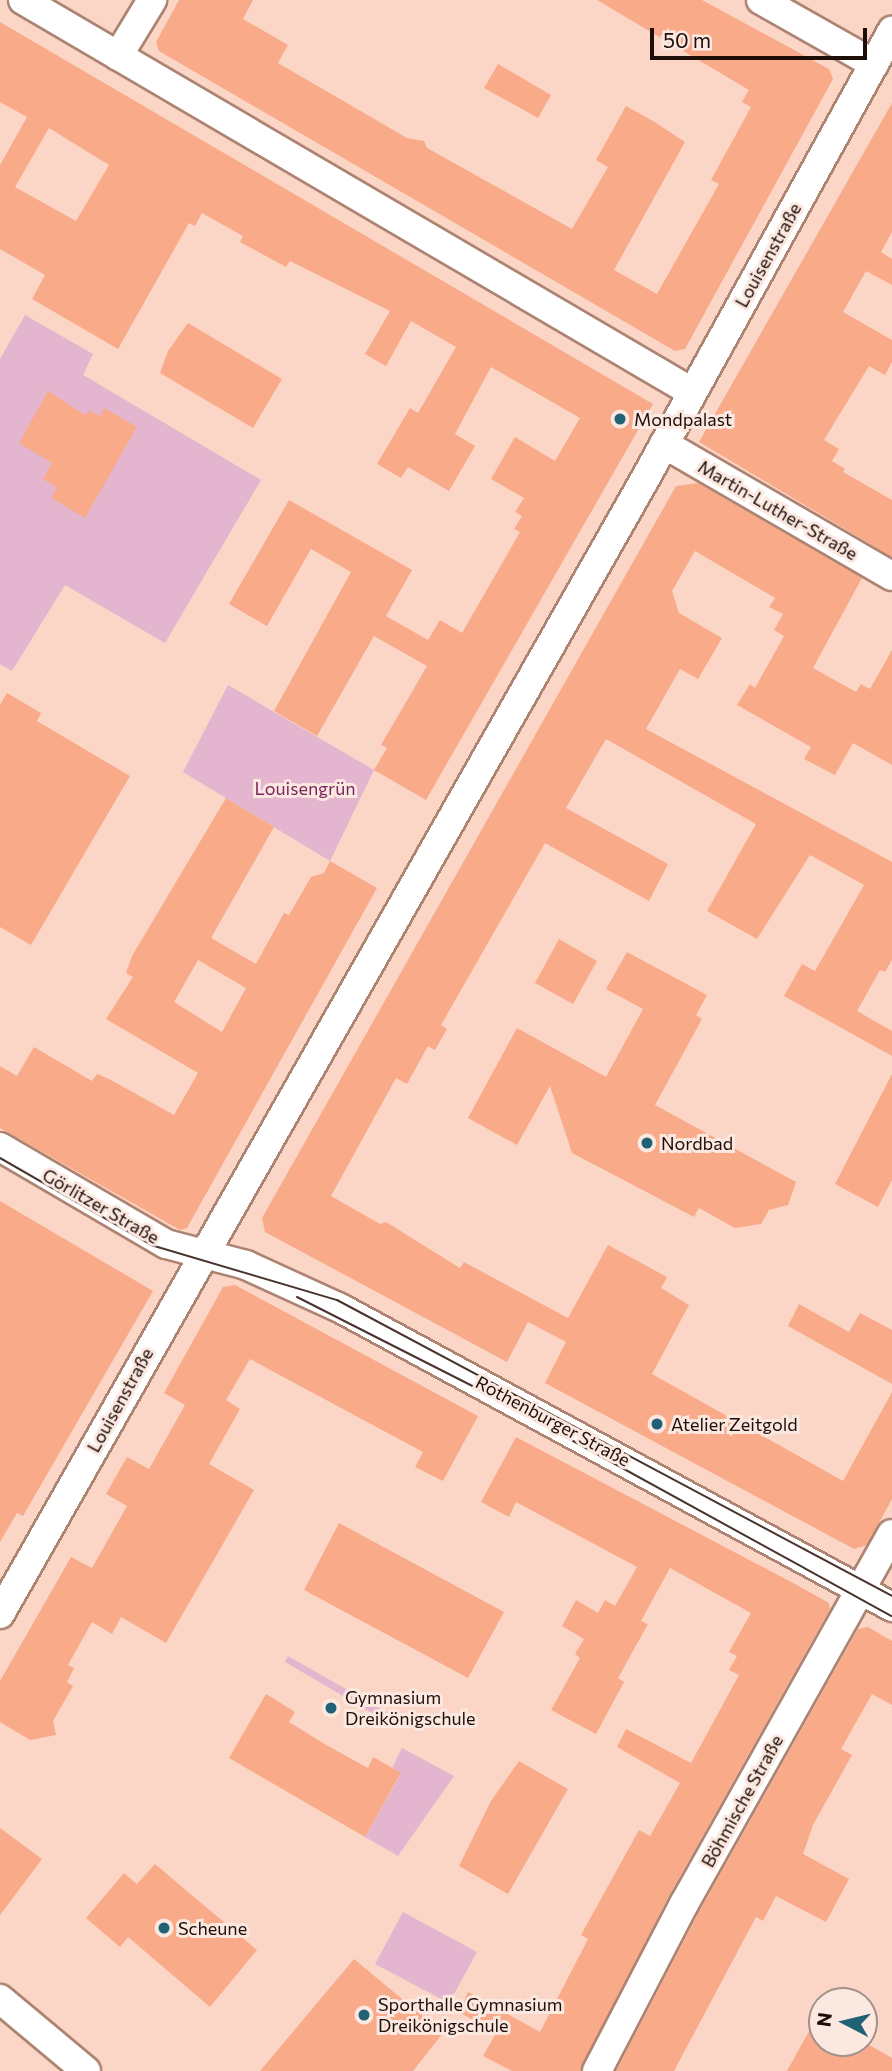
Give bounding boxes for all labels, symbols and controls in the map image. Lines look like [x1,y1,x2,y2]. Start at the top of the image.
scale bar [654,14,871,58]
text: 50 m [663,27,711,52]
street label: Louisenstraße [730,199,806,311]
place label: Mondpalast [634,408,732,430]
marker: Mondpalast [612,411,628,427]
street label: Martin-Luther-Straße [694,456,862,564]
park label: Louisengrün [254,777,356,799]
place label: Nordbad [661,1132,733,1154]
marker: Nordbad [639,1135,655,1151]
street label: Görlitzer Straße [39,1164,163,1248]
street label: Louisenstraße [82,1344,158,1456]
street label: Rothenburger Straße [472,1371,634,1471]
place label: Atelier Zeitgold [671,1413,798,1435]
marker: Atelier Zeitgold [649,1416,665,1432]
place label: Gymnasium Dreikönigschule [345,1687,476,1730]
marker: Gymnasium Dreikönigschule [323,1700,339,1716]
street label: Böhmische Straße [697,1731,787,1871]
place label: Scheune [178,1917,247,1939]
marker: Scheune [156,1920,172,1936]
north arrow [808,1987,878,2057]
place label: Sporthalle Gymnasium Dreikönigschule [378,1994,562,2036]
marker: Sporthalle Gymnasium Dreikönigschule [356,2007,372,2023]
text: N [811,2011,836,2028]

